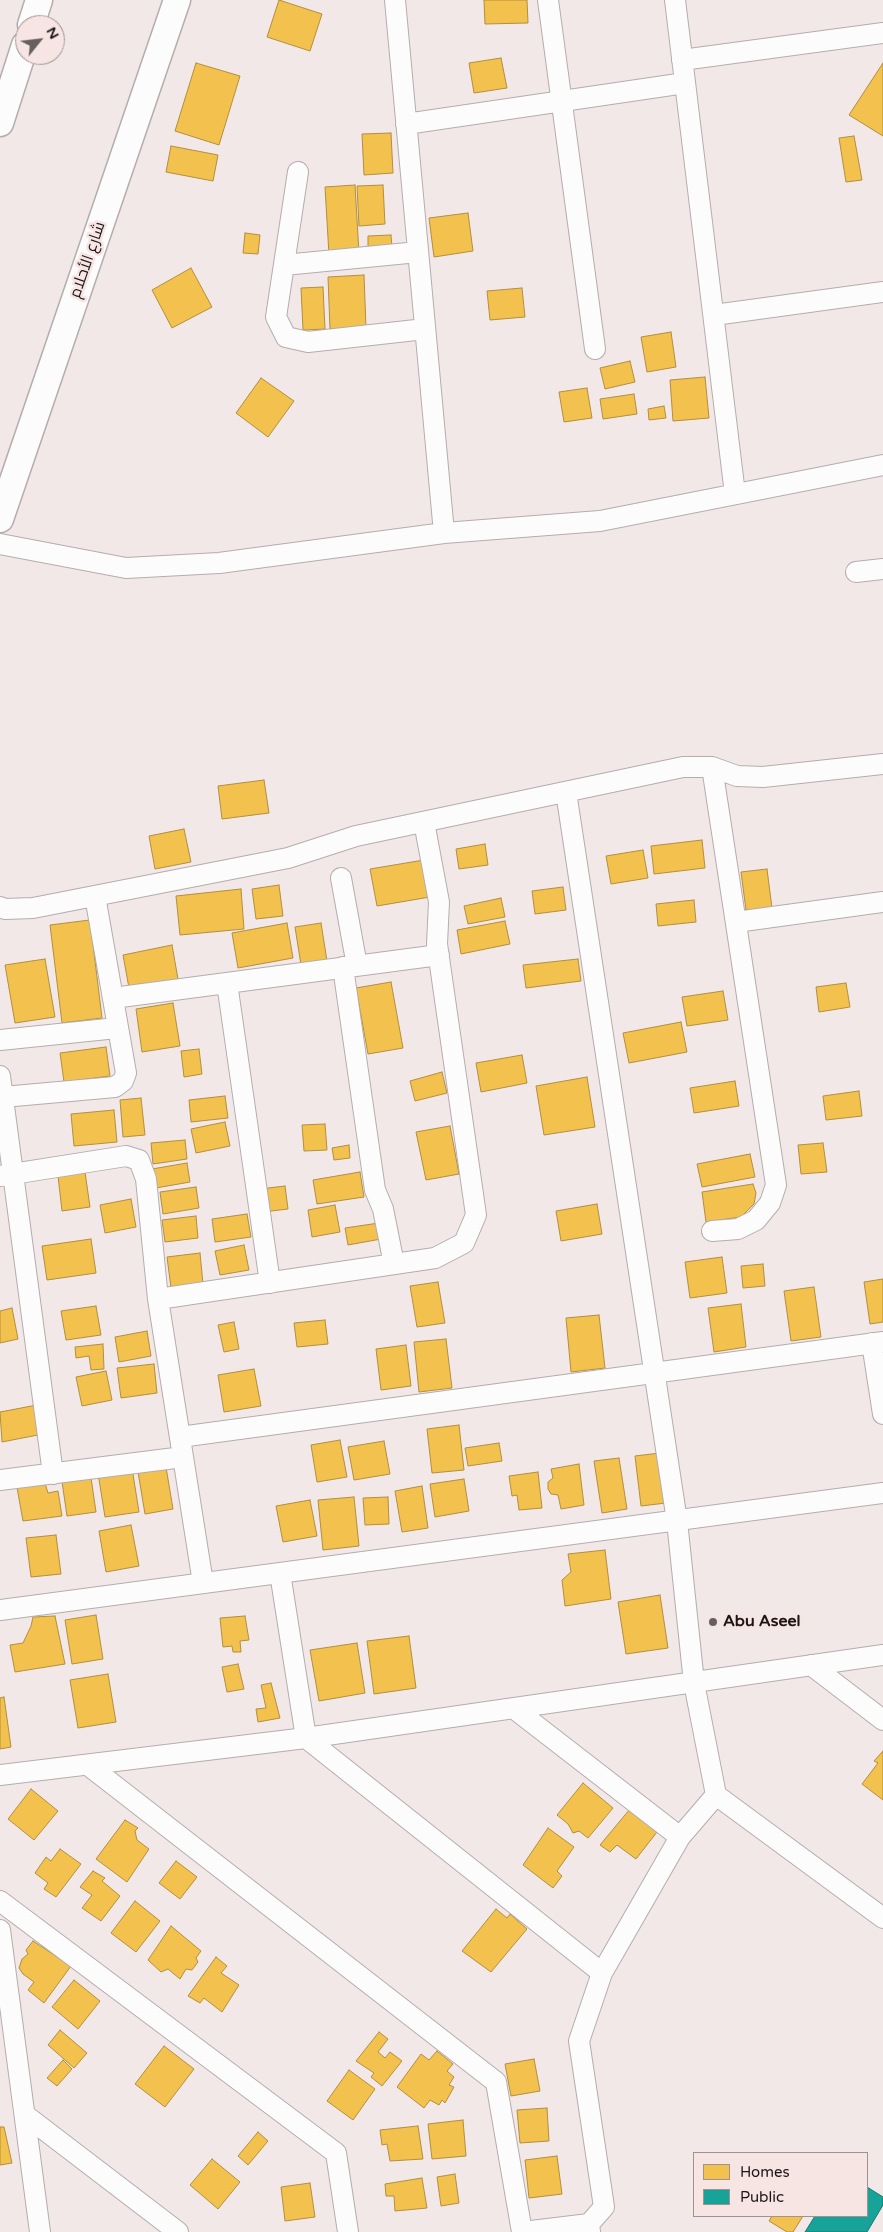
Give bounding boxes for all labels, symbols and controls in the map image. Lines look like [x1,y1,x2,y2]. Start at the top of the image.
north arrow [15,15,65,65]
text: N [43,24,63,42]
street label: شارع الأحلام [66,219,110,301]
place label: Abu Aseel [723,1612,801,1632]
marker: Abu Aseel [707,1616,719,1628]
legend [693,2152,868,2217]
text: Homes [740,2163,790,2181]
text: Public [740,2188,784,2206]

